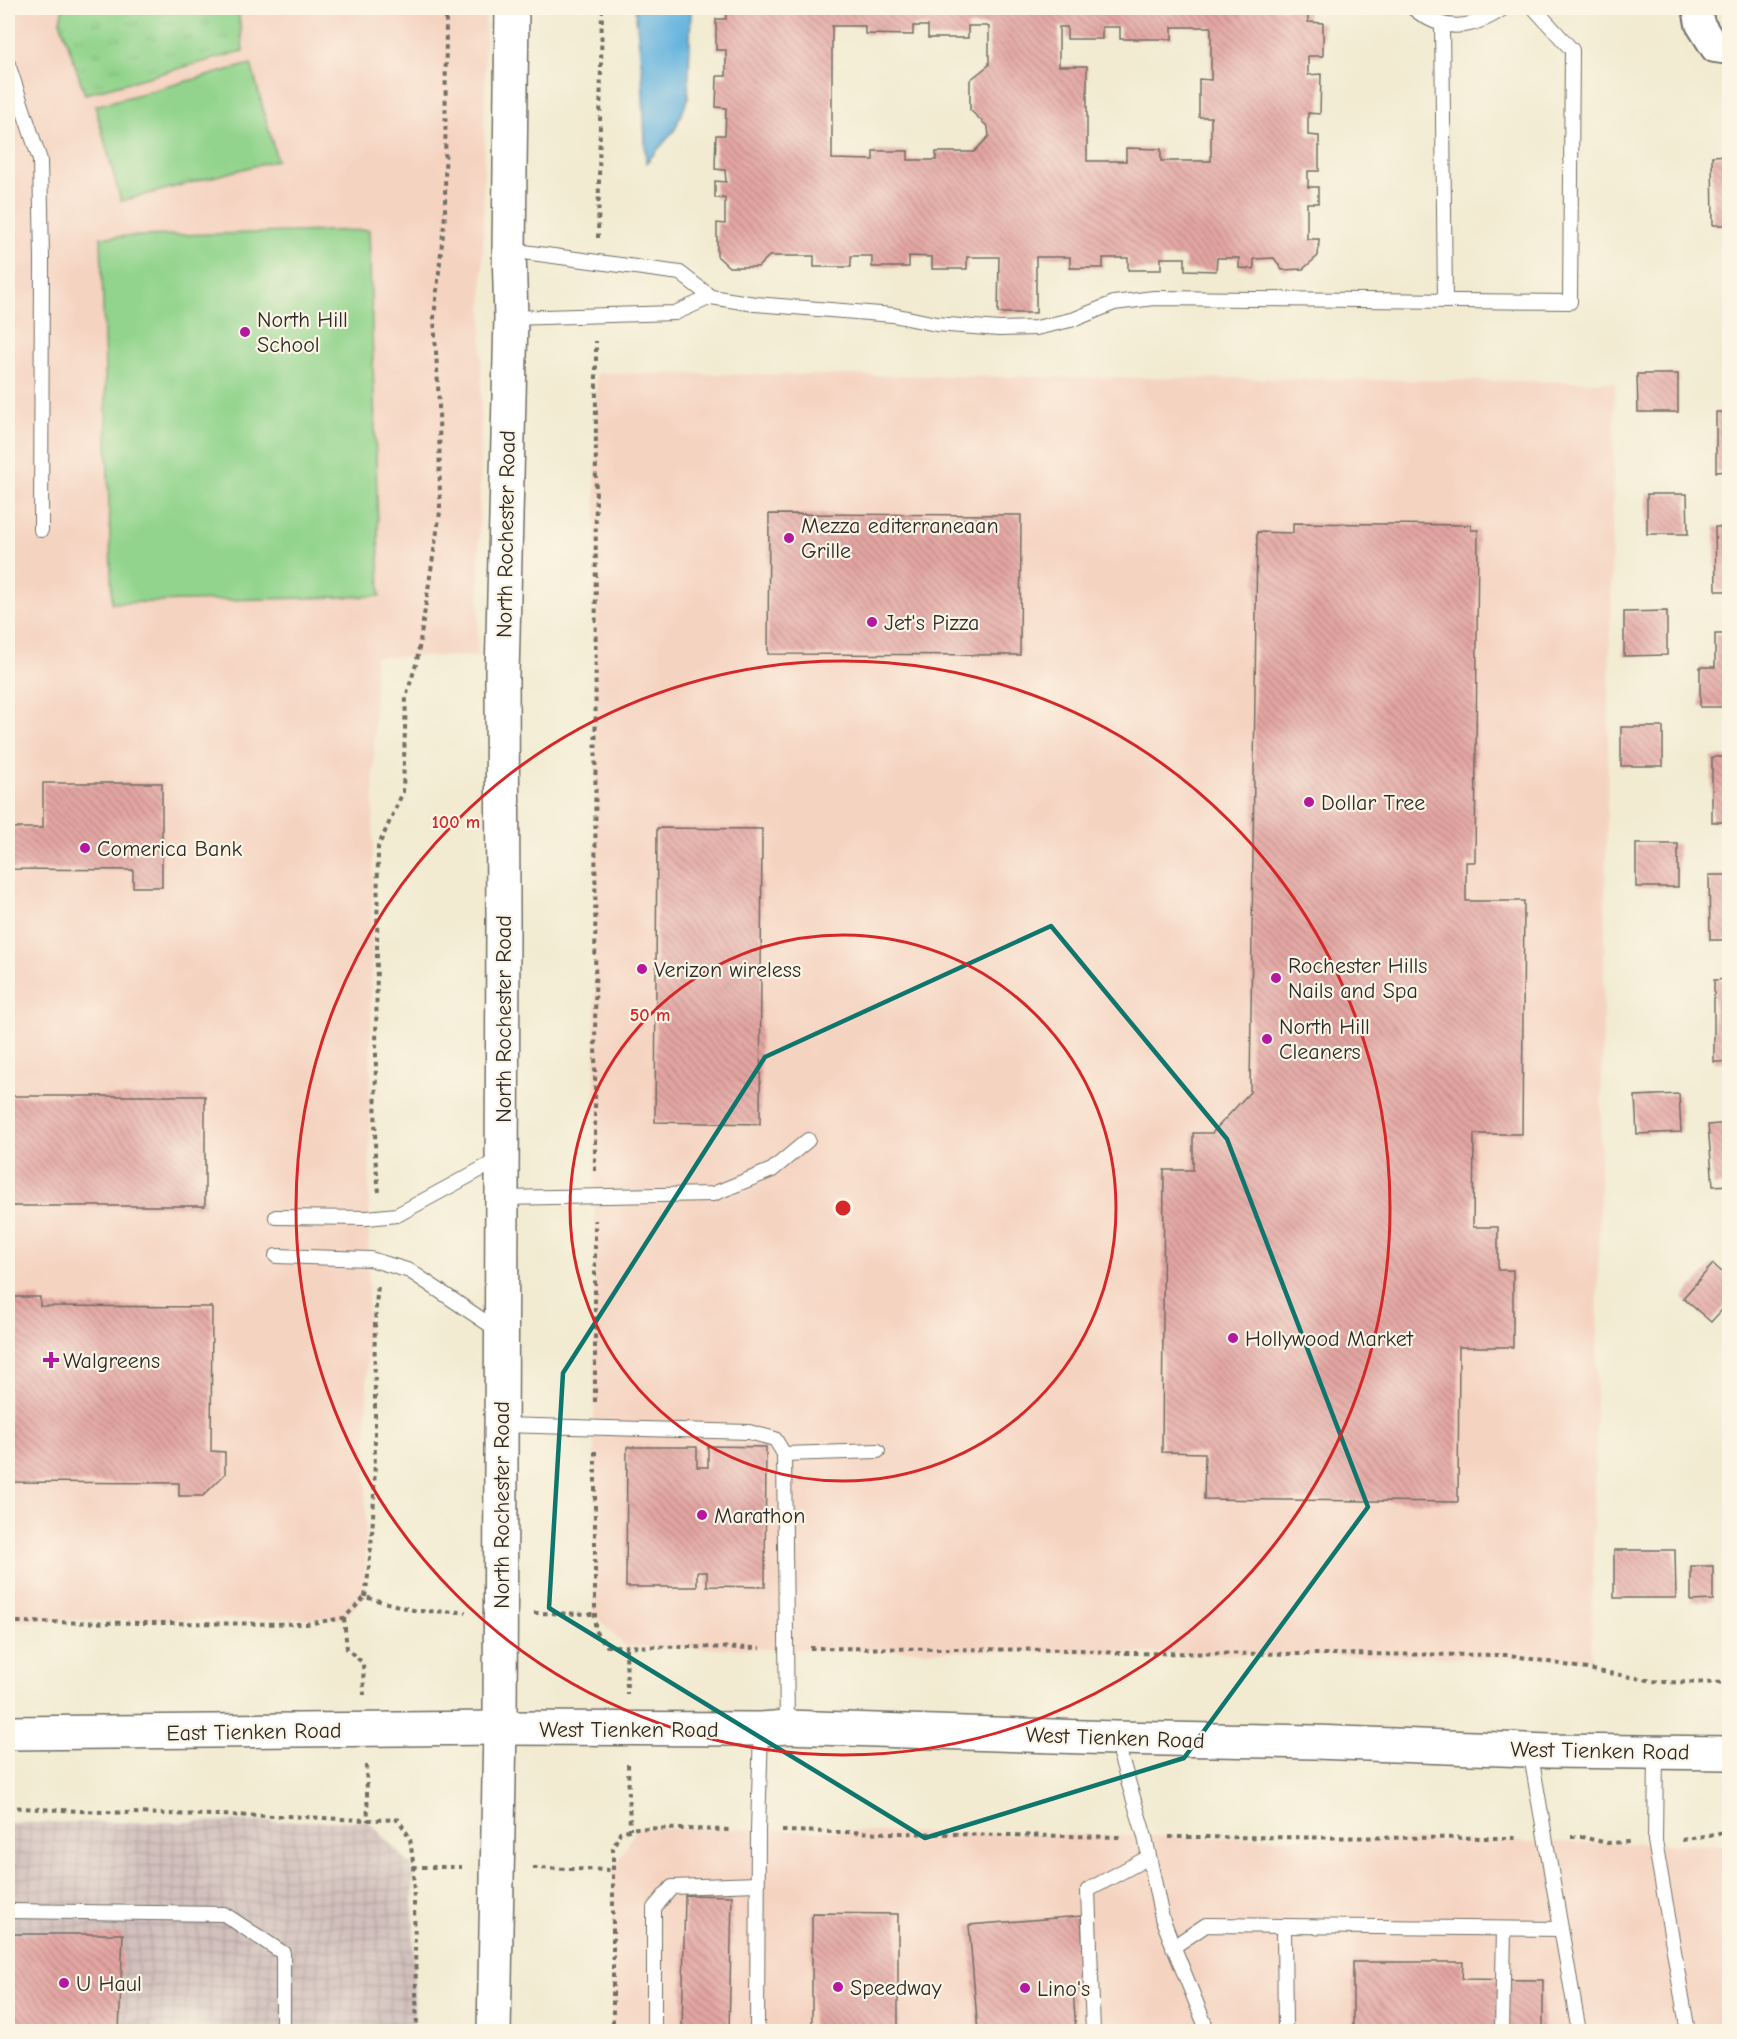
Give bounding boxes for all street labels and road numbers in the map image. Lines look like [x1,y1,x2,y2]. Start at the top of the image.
street label: North Rochester Road [491,430,521,638]
street label: North Rochester Road [491,915,517,1123]
street label: North Rochester Road [489,1401,515,1609]
street label: East Tienken Road [166,1717,342,1747]
street label: West Tienken Road [539,1717,719,1743]
street label: West Tienken Road [1025,1722,1205,1754]
street label: West Tienken Road [1510,1736,1690,1766]

